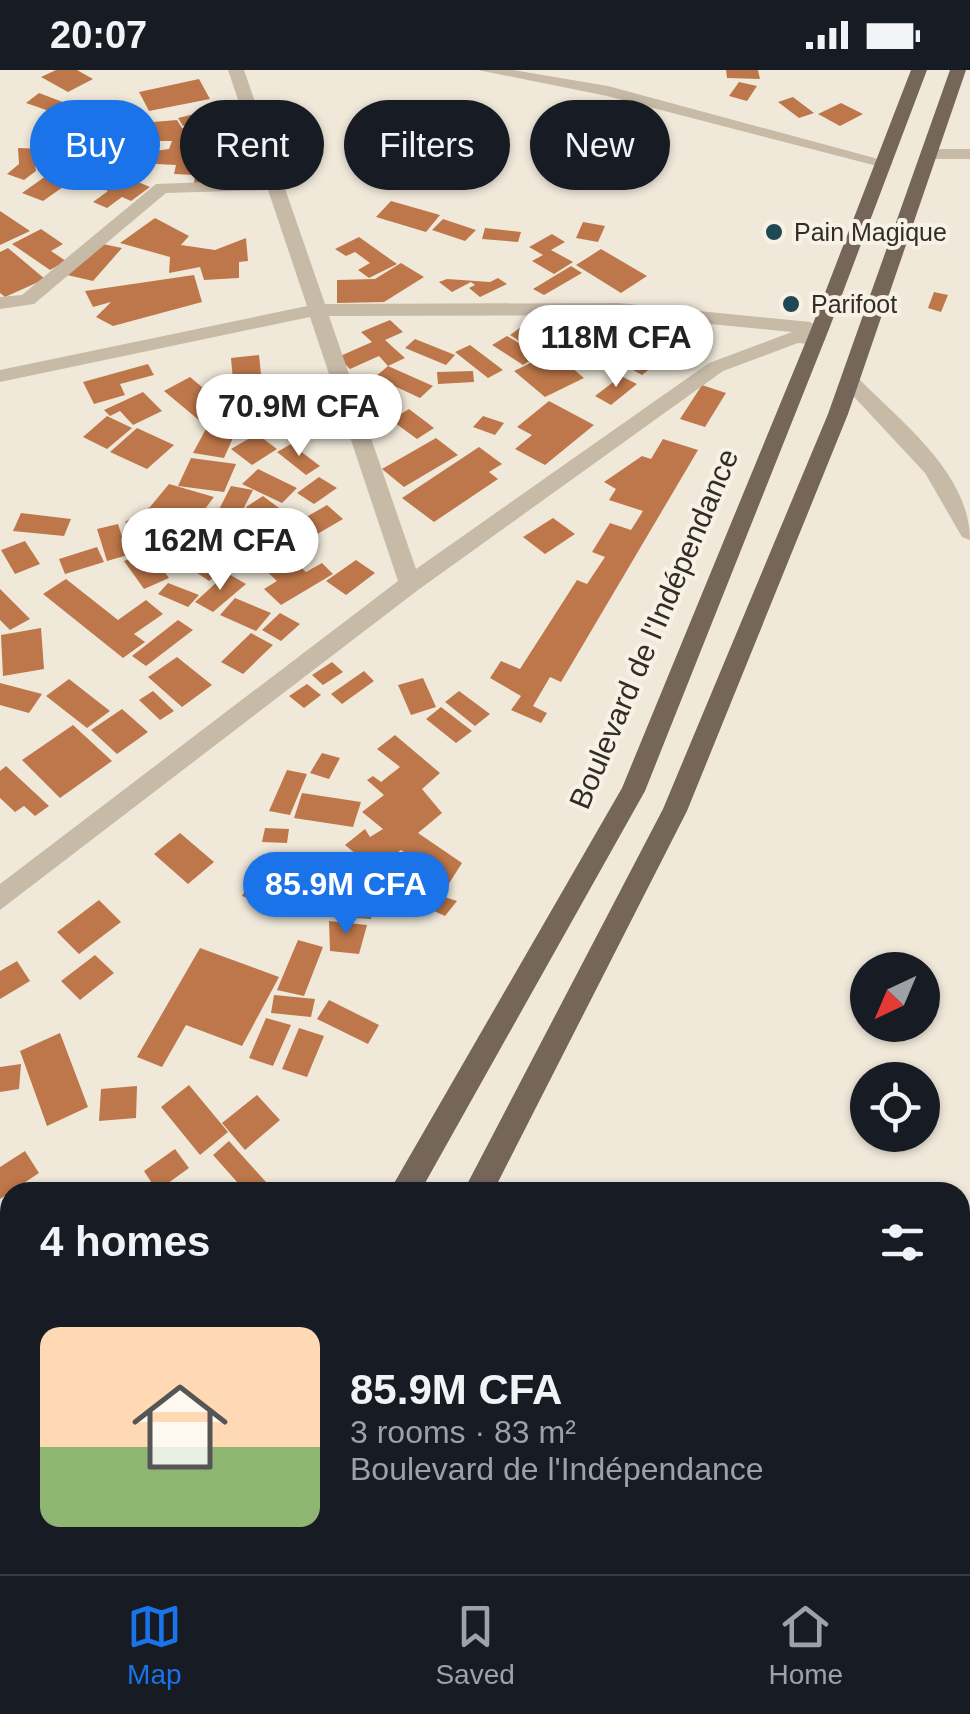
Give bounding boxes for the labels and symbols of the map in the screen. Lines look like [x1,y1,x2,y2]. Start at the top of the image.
place label: Pain Magique [794,218,947,246]
marker: Pain Magique [763,221,785,243]
place label: Parifoot [811,290,897,318]
marker: Parifoot [780,293,802,315]
pin: 118M CFA [513,305,719,390]
pin: 70.9M CFA [185,374,413,459]
street label: Boulevard de l'Indépendance [563,444,744,814]
pin: 162M CFA [117,508,323,593]
pin: 85.9M CFA [232,852,460,937]
north arrow [850,952,940,1042]

